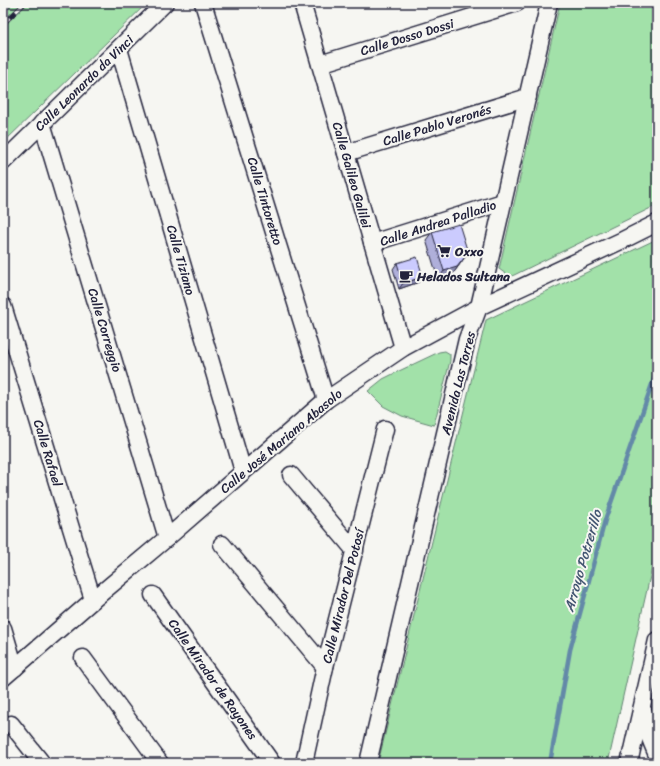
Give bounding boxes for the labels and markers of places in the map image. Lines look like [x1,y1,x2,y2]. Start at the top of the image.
place label: Oxxo [454,240,484,263]
supermarket icon: Oxxo [436,243,452,259]
place label: Helados Sultana [416,265,510,288]
cafe icon: Helados Sultana [398,268,414,284]

